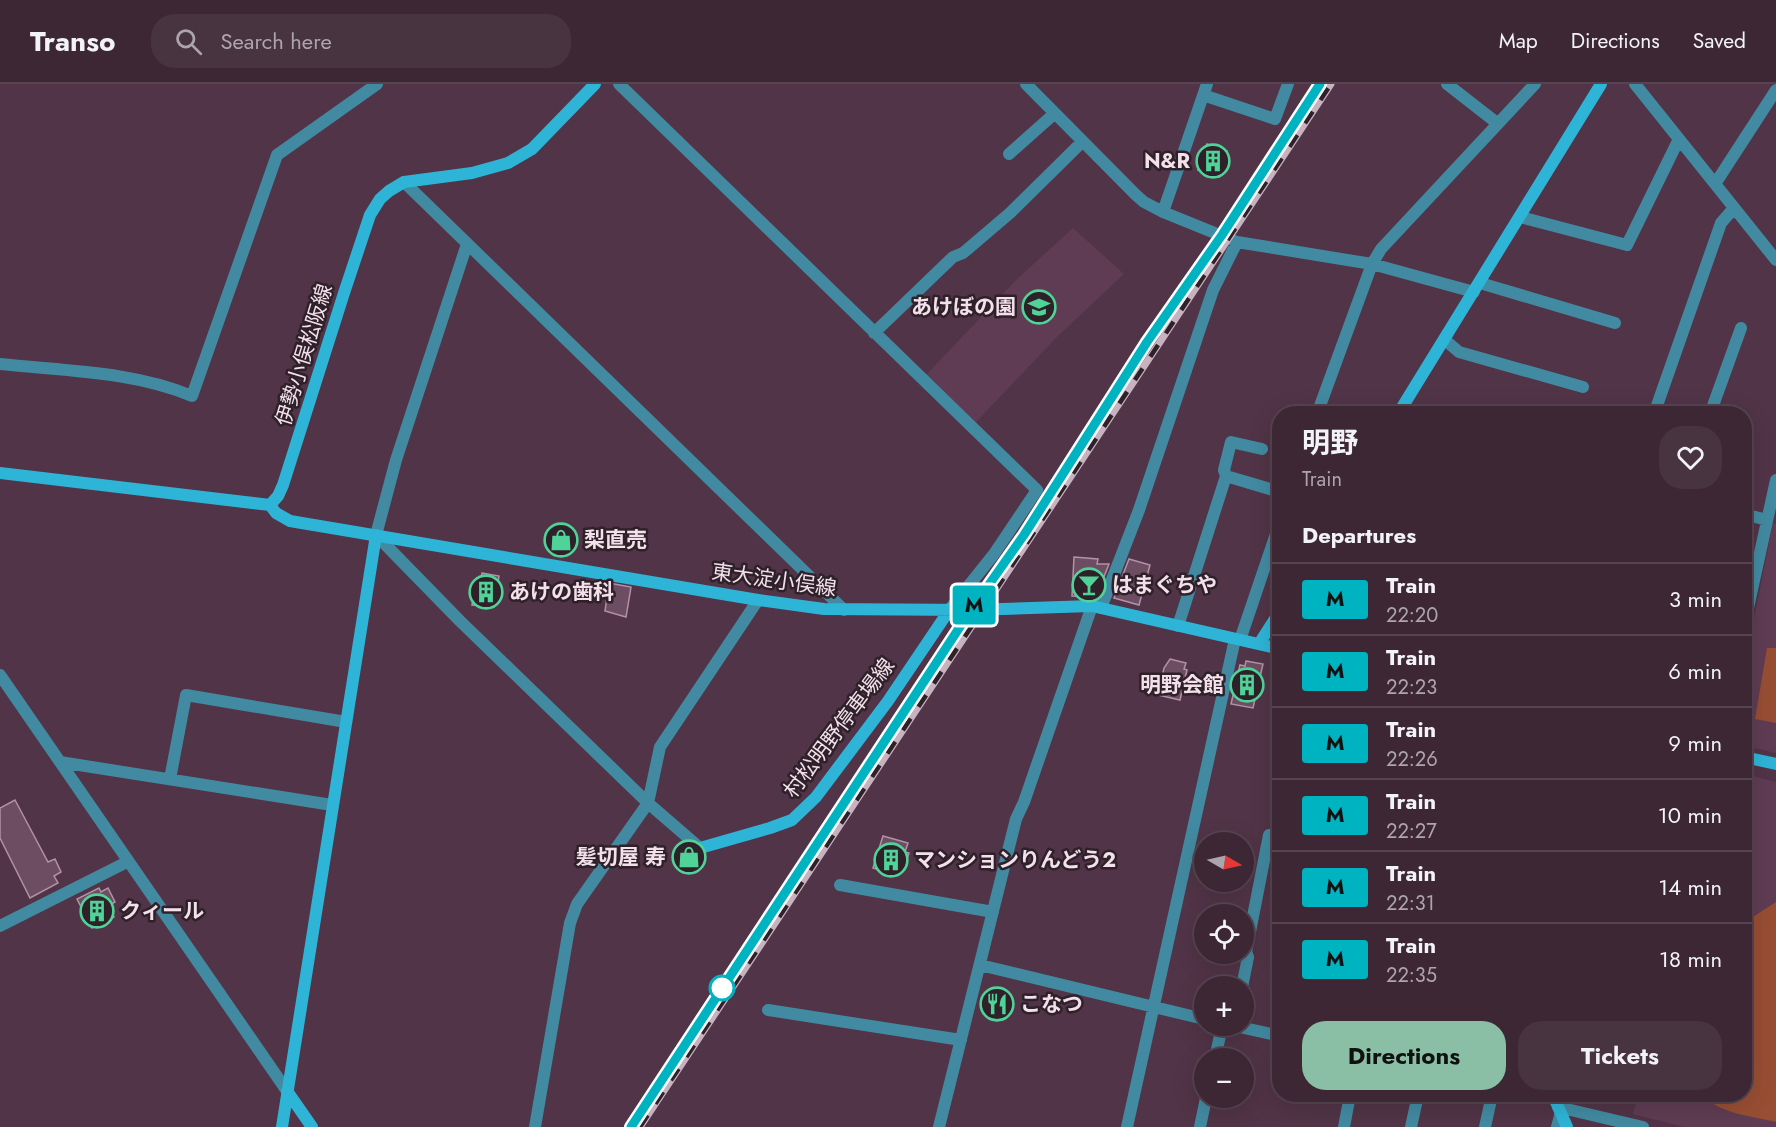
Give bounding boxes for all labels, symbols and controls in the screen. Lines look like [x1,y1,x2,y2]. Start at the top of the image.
search box [151,14,571,68]
text: Transo [30,21,115,62]
icon: search [172,25,205,58]
text: Search here [220,25,332,57]
text: Map [1499,26,1538,56]
text: Directions [1571,26,1660,56]
text: Saved [1693,26,1746,56]
building icon: N&R [1195,143,1231,179]
place label: N&R [1144,146,1190,176]
street label: 伊勢小俣松阪線 [268,280,340,430]
school or university icon: あけぼの園 [1021,289,1057,325]
place label: あけぼの園 [911,292,1016,322]
text: 明野 [1302,422,1358,463]
button: heart [1659,426,1722,489]
text: Train [1302,465,1342,494]
text: Departures [1302,519,1416,551]
shop icon: 梨直売 [543,522,579,558]
place label: 梨直売 [584,525,647,555]
street label: 東大淀小俣線 [710,556,838,604]
bar icon: はまぐちや [1071,567,1107,603]
text: Train [1386,569,1436,601]
place label: はまぐちや [1112,570,1217,600]
building icon: あけの歯科 [468,574,504,610]
place label: あけの歯科 [509,577,614,607]
text: 3 min [1669,583,1722,615]
text: M [1326,584,1344,614]
line badge: M [954,586,994,624]
text: M [965,590,983,620]
text: 22:20 [1386,601,1438,630]
text: Train [1386,641,1436,673]
street label: 村松明野停車場線 [776,652,902,804]
text: 6 min [1668,655,1722,687]
text: M [1326,656,1344,686]
building icon: 明野会館 [1229,667,1265,703]
place label: 明野会館 [1140,670,1224,700]
text: 22:23 [1386,673,1437,702]
text: Train [1386,713,1436,745]
text: 9 min [1668,727,1722,759]
text: M [1326,728,1344,758]
text: 22:26 [1386,745,1438,774]
text: Train [1386,785,1436,817]
text: 10 min [1658,799,1722,831]
text: M [1326,800,1344,830]
text: 22:27 [1386,817,1437,846]
north arrow [1194,832,1254,892]
map controls [1194,832,1254,1108]
shop icon: 髪切屋 寿 [671,839,707,875]
place label: 髪切屋 寿 [576,842,666,872]
building icon: マンションりんどう2 [873,842,909,878]
place label: マンションりんどう2 [914,845,1116,875]
text: Train [1386,857,1436,889]
text: 14 min [1658,871,1722,903]
text: M [1326,872,1344,902]
text: 22:31 [1386,889,1435,918]
building icon: クィール [79,893,115,929]
place label: クィール [120,896,204,926]
button: locate [1194,904,1254,964]
text: Train [1386,929,1436,961]
text: 18 min [1659,943,1722,975]
text: M [1326,944,1344,974]
text: 22:35 [1386,961,1437,990]
unlabelled marker [709,975,735,1001]
button: + [1194,976,1254,1036]
restaurant icon: こなつ [979,986,1015,1022]
place label: こなつ [1020,989,1083,1019]
button: Directions [1302,1021,1506,1090]
button: Tickets [1518,1021,1722,1090]
button: − [1194,1048,1254,1108]

